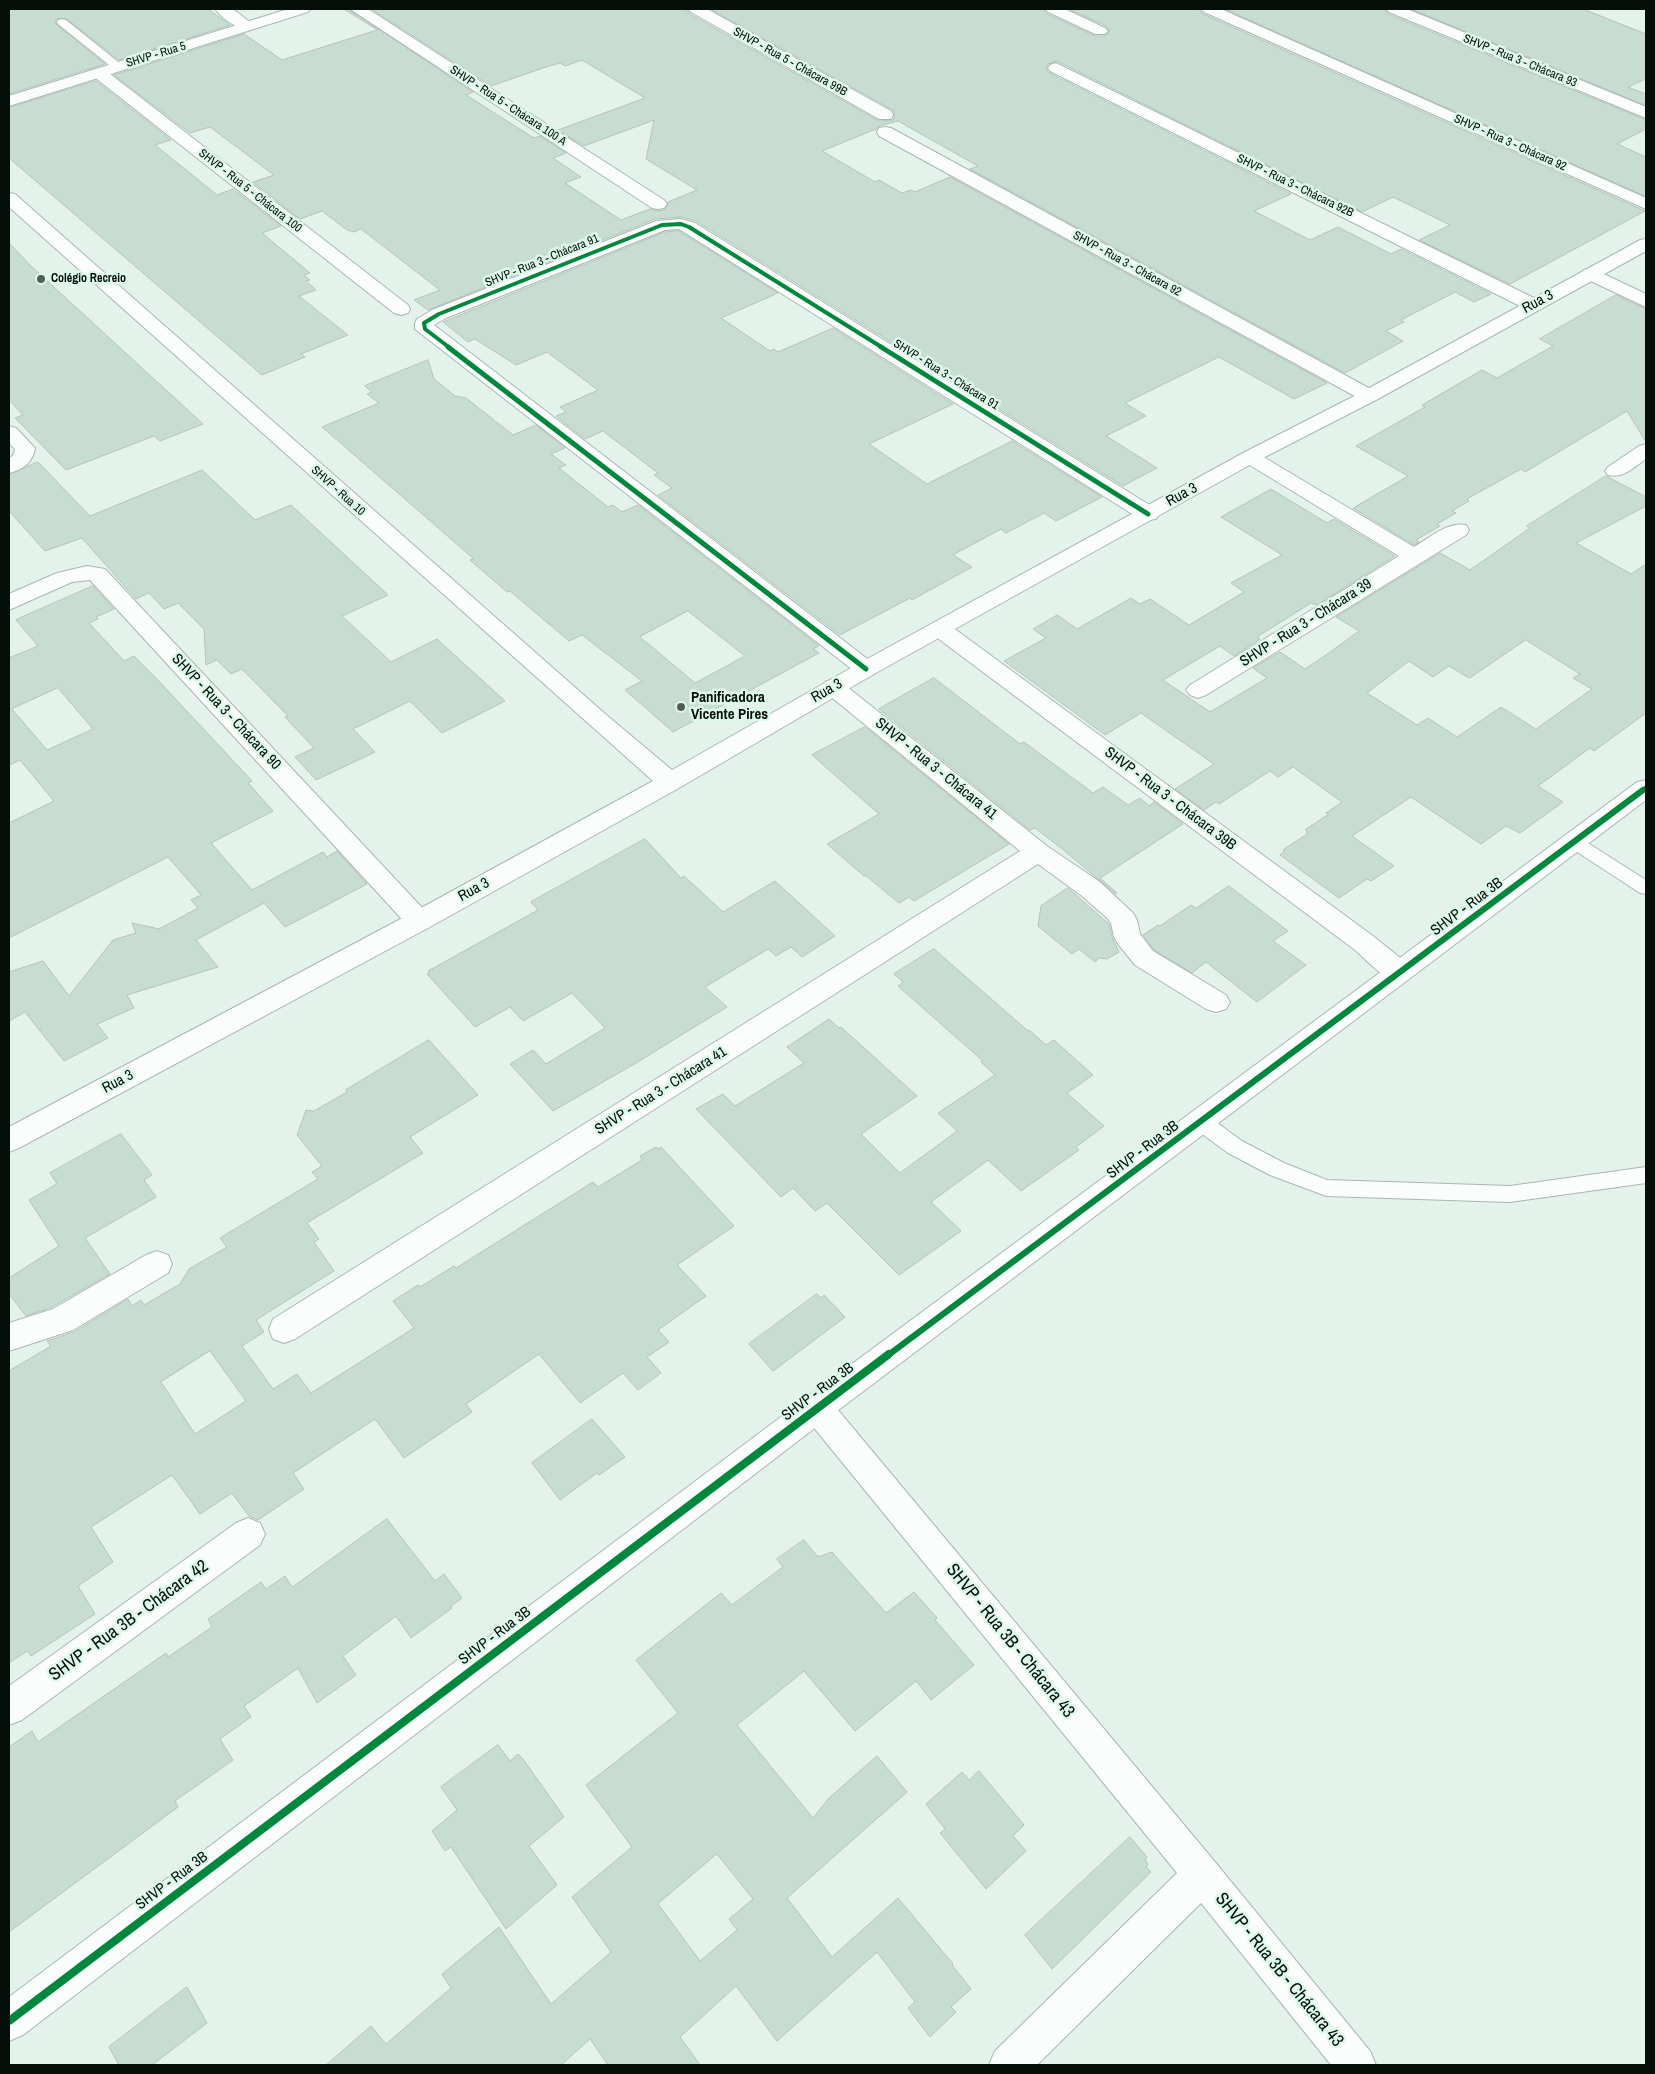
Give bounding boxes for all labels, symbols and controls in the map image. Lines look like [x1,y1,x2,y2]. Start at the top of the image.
street label: SHVP - Rua 5 - Chácara 99B [731,25,849,99]
street label: SHVP - Rua 3 - Chácara 93 [1461,32,1579,90]
street label: SHVP - Rua 5 [124,39,188,71]
street label: SHVP - Rua 5 - Chácara 100 A [447,63,569,149]
street label: SHVP - Rua 3 - Chácara 92 [1452,112,1568,174]
street label: SHVP - Rua 5 - Chácara 100 [196,146,304,236]
street label: SHVP - Rua 3 - Chácara 92B [1234,151,1356,221]
street label: SHVP - Rua 3 - Chácara 92 [1070,228,1184,300]
street label: SHVP - Rua 3 - Chácara 91 [483,232,601,290]
place label: Colégio Recreio [51,272,126,286]
marker: Colégio Recreio [35,273,47,285]
street label: Rua 3 [1519,286,1557,318]
street label: SHVP - Rua 3 - Chácara 91 [891,337,1001,413]
street label: SHVP - Rua 10 [308,463,368,519]
street label: Rua 3 [1163,479,1201,511]
street label: SHVP - Rua 3 - Chácara 39 [1237,575,1375,671]
street label: SHVP - Rua 3 - Chácara 90 [168,650,284,774]
street label: Rua 3 [808,675,846,707]
place label: Panificadora Vicente Pires [691,689,768,724]
marker: Panificadora Vicente Pires [675,701,687,713]
street label: SHVP - Rua 3 - Chácara 41 [871,714,1001,824]
street label: SHVP - Rua 3 - Chácara 39B [1101,744,1239,854]
street label: Rua 3 [455,874,493,906]
street label: SHVP - Rua 3B [1427,874,1507,940]
street label: SHVP - Rua 3 - Chácara 41 [592,1043,730,1139]
street label: Rua 3 [99,1066,137,1098]
street label: SHVP - Rua 3B [1103,1117,1183,1183]
street label: SHVP - Rua 3B [778,1359,858,1425]
street label: SHVP - Rua 3B - Chácara 42 [45,1556,213,1686]
street label: SHVP - Rua 3B - Chácara 43 [941,1560,1079,1722]
street label: SHVP - Rua 3B [455,1603,535,1669]
street label: SHVP - Rua 3B [132,1848,212,1914]
street label: SHVP - Rua 3B - Chácara 43 [1210,1889,1348,2051]

